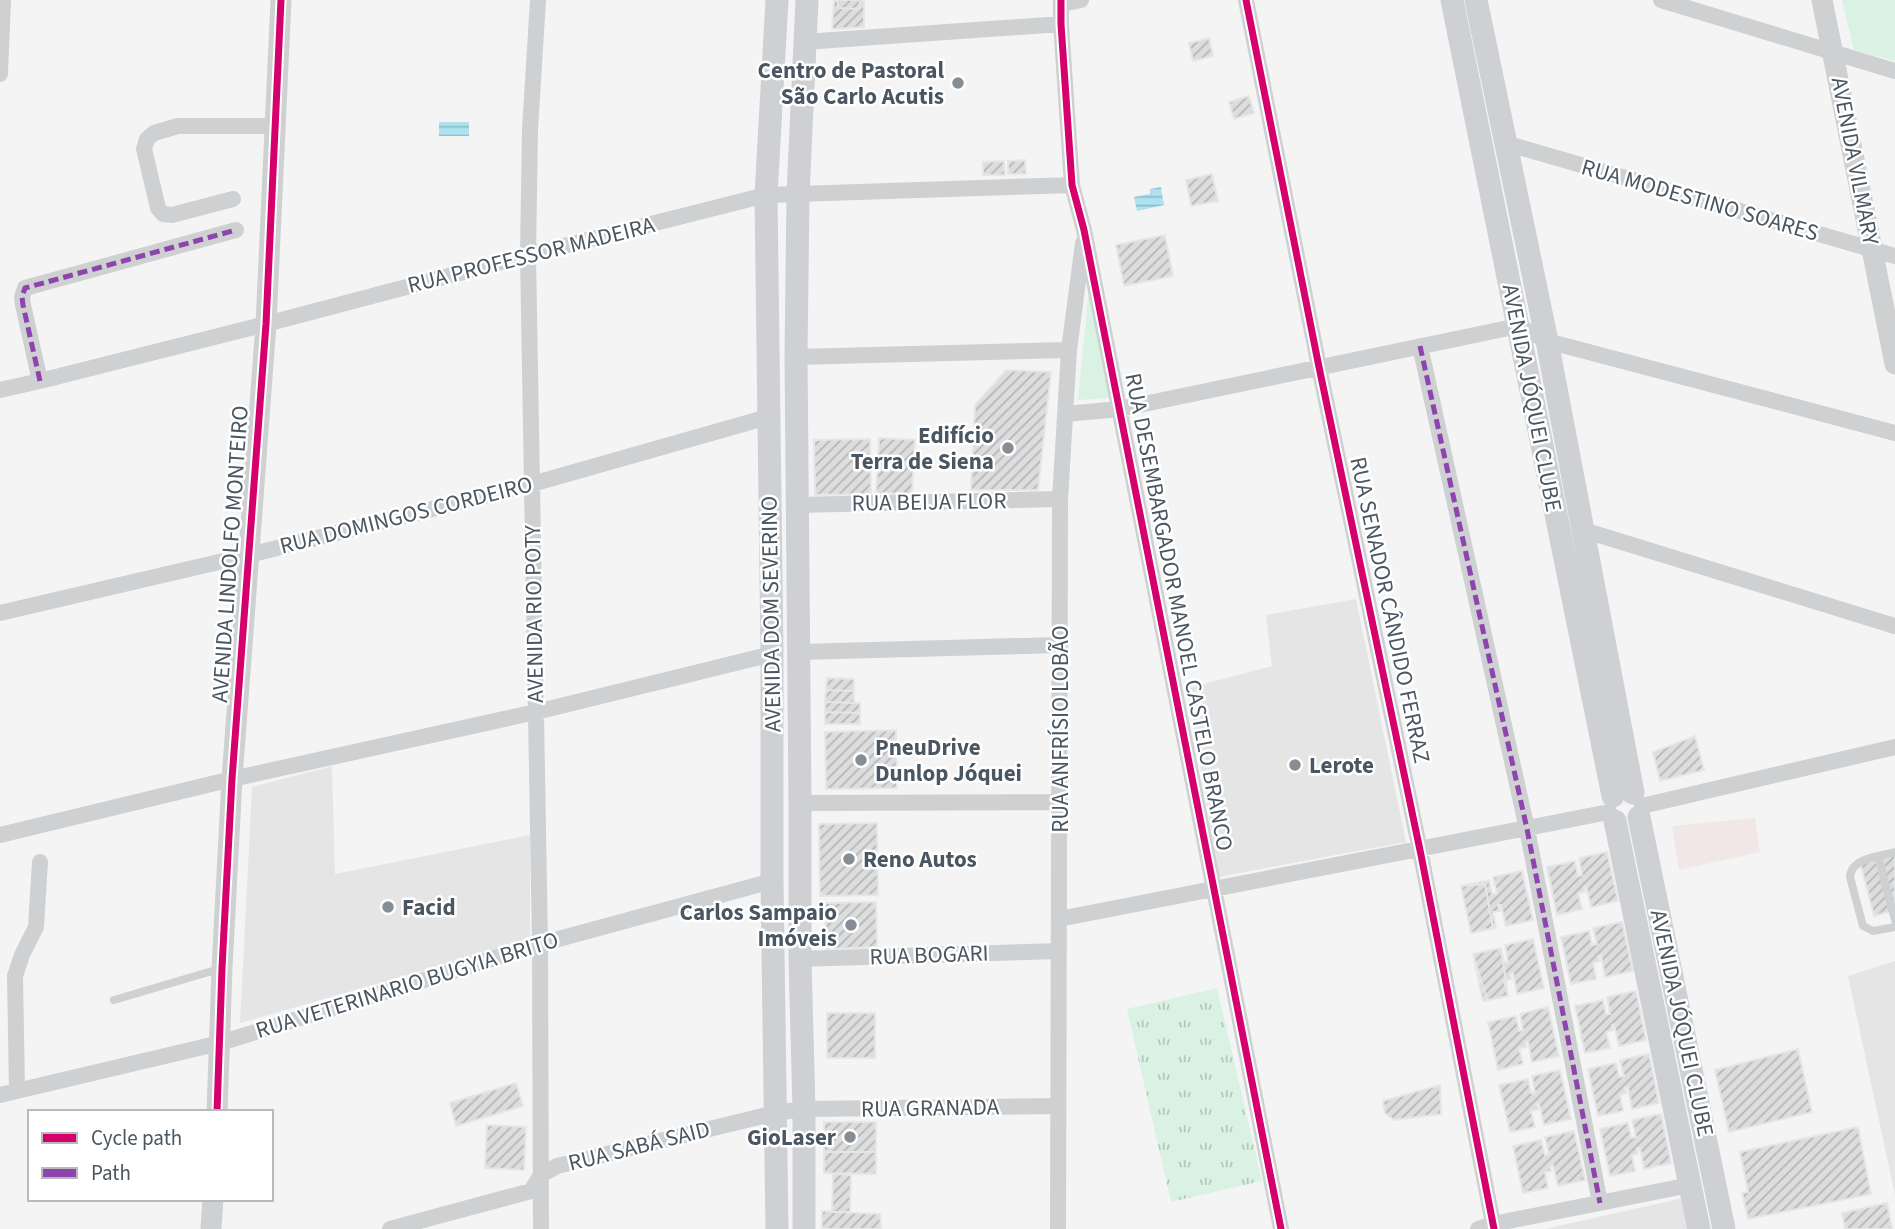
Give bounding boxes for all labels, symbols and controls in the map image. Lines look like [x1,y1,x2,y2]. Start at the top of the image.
place label: Centro de Pastoral São Carlo Acutis [758,54,944,113]
street label: AVENIDA VILMARY [1823,74,1887,248]
marker: Centro de Pastoral São Carlo Acutis [950,75,966,91]
street label: RUA MODESTINO SOARES [1578,150,1822,250]
street label: RUA PROFESSOR MADEIRA [404,208,659,302]
street label: AVENIDA JÓQUEI CLUBE [1494,281,1570,515]
street label: RUA DESEMBARGADOR MANOEL CASTELO BRANCO [1116,370,1242,854]
street label: AVENIDA LINDOLFO MONTEIRO [203,404,257,704]
place label: Edifício Terra de Siena [851,419,994,478]
marker: Edifício Terra de Siena [1000,440,1016,456]
street label: RUA SENADOR CÂNDIDO FERRAZ [1341,454,1439,766]
street label: RUA DOMINGOS CORDEIRO [276,468,536,562]
street label: RUA BEIJA FLOR [851,484,1007,520]
street label: AVENIDA DOM SEVERINO [752,495,790,733]
street label: AVENIDA RIO POTY [516,525,552,703]
street label: RUA ANFRÍSIO LOBÃO [1044,625,1077,833]
place label: PneuDrive Dunlop Jóquei [875,731,1022,790]
place label: Lerote [1309,749,1374,782]
marker: PneuDrive Dunlop Jóquei [853,752,869,768]
marker: Lerote [1287,757,1303,773]
place label: Reno Autos [863,843,977,876]
marker: Reno Autos [841,851,857,867]
place label: Facid [402,891,456,924]
place label: Carlos Sampaio Imóveis [680,896,837,955]
marker: Facid [380,899,396,915]
street label: AVENIDA JÓQUEI CLUBE [1642,906,1722,1140]
marker: Carlos Sampaio Imóveis [843,917,859,933]
street label: RUA VETERINARIO BUGYIA BRITO [252,923,562,1047]
street label: RUA BOGARI [869,936,989,974]
street label: RUA GRANADA [861,1090,1000,1126]
legend [28,1110,273,1201]
street label: RUA SABÁ SAID [565,1112,713,1180]
place label: GioLaser [747,1121,837,1154]
text: Cycle path [91,1123,182,1153]
marker: GioLaser [842,1129,858,1145]
text: Path [91,1158,131,1188]

